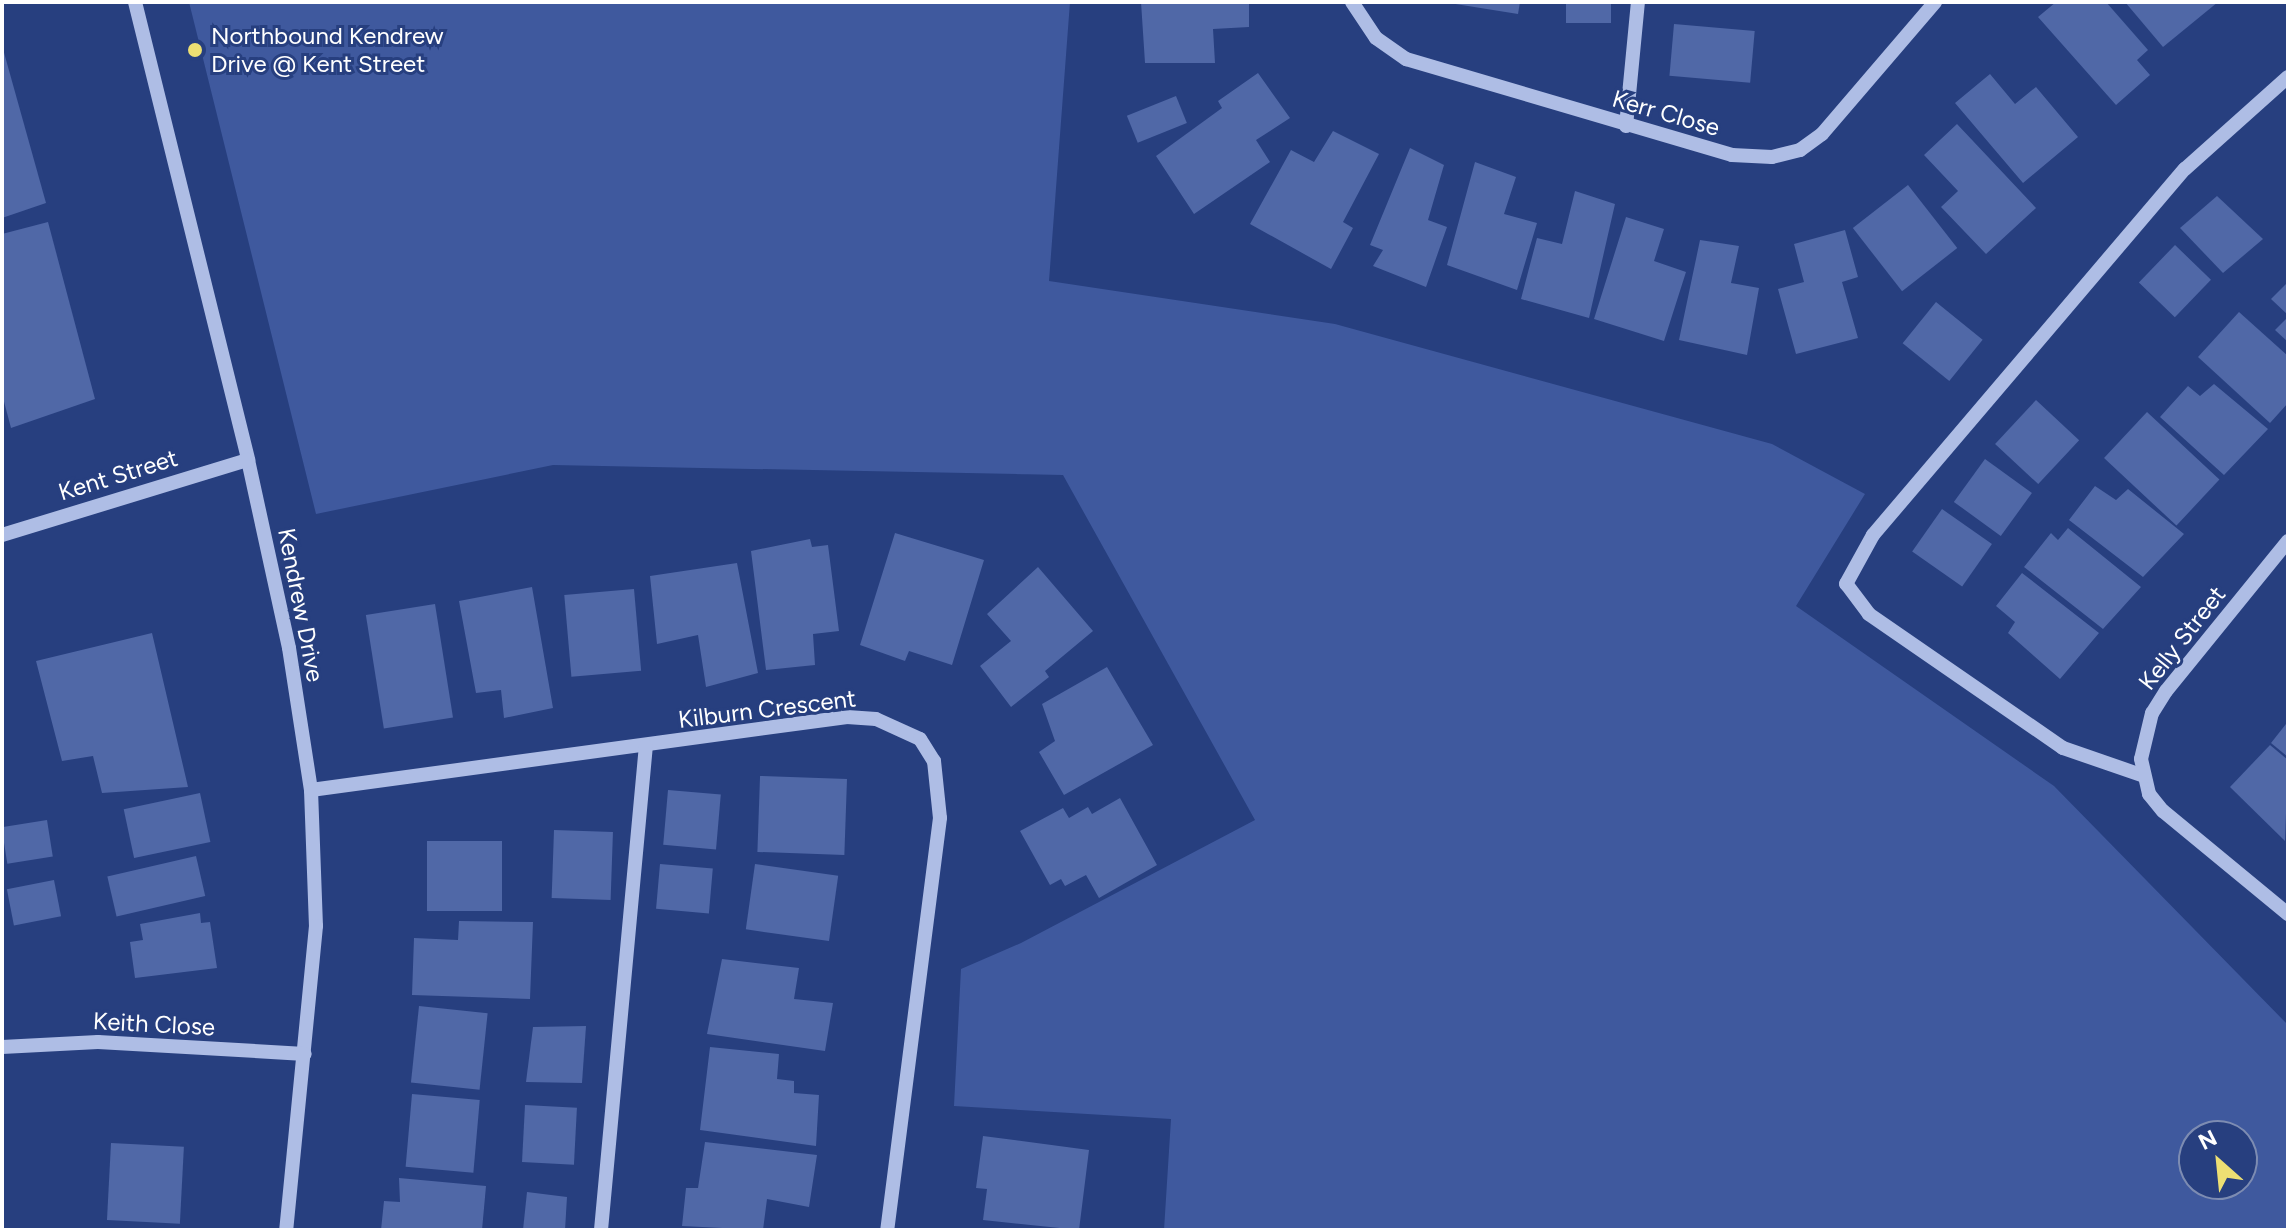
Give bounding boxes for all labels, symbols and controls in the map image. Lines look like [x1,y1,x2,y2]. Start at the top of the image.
place label: Northbound Kendrew Drive @ Kent Street [211,22,444,78]
marker: Northbound Kendrew Drive @ Kent Street [186,41,204,59]
street label: Kerr Close [1609,84,1723,142]
street label: Kent Street [55,443,181,507]
street label: Kendrew Drive [272,526,330,684]
street label: Kelly Street [2133,580,2231,696]
street label: Kilburn Crescent [677,684,857,734]
street label: Keith Close [92,1006,216,1042]
north arrow [2178,1120,2258,1200]
text: N [2194,1124,2221,1156]

